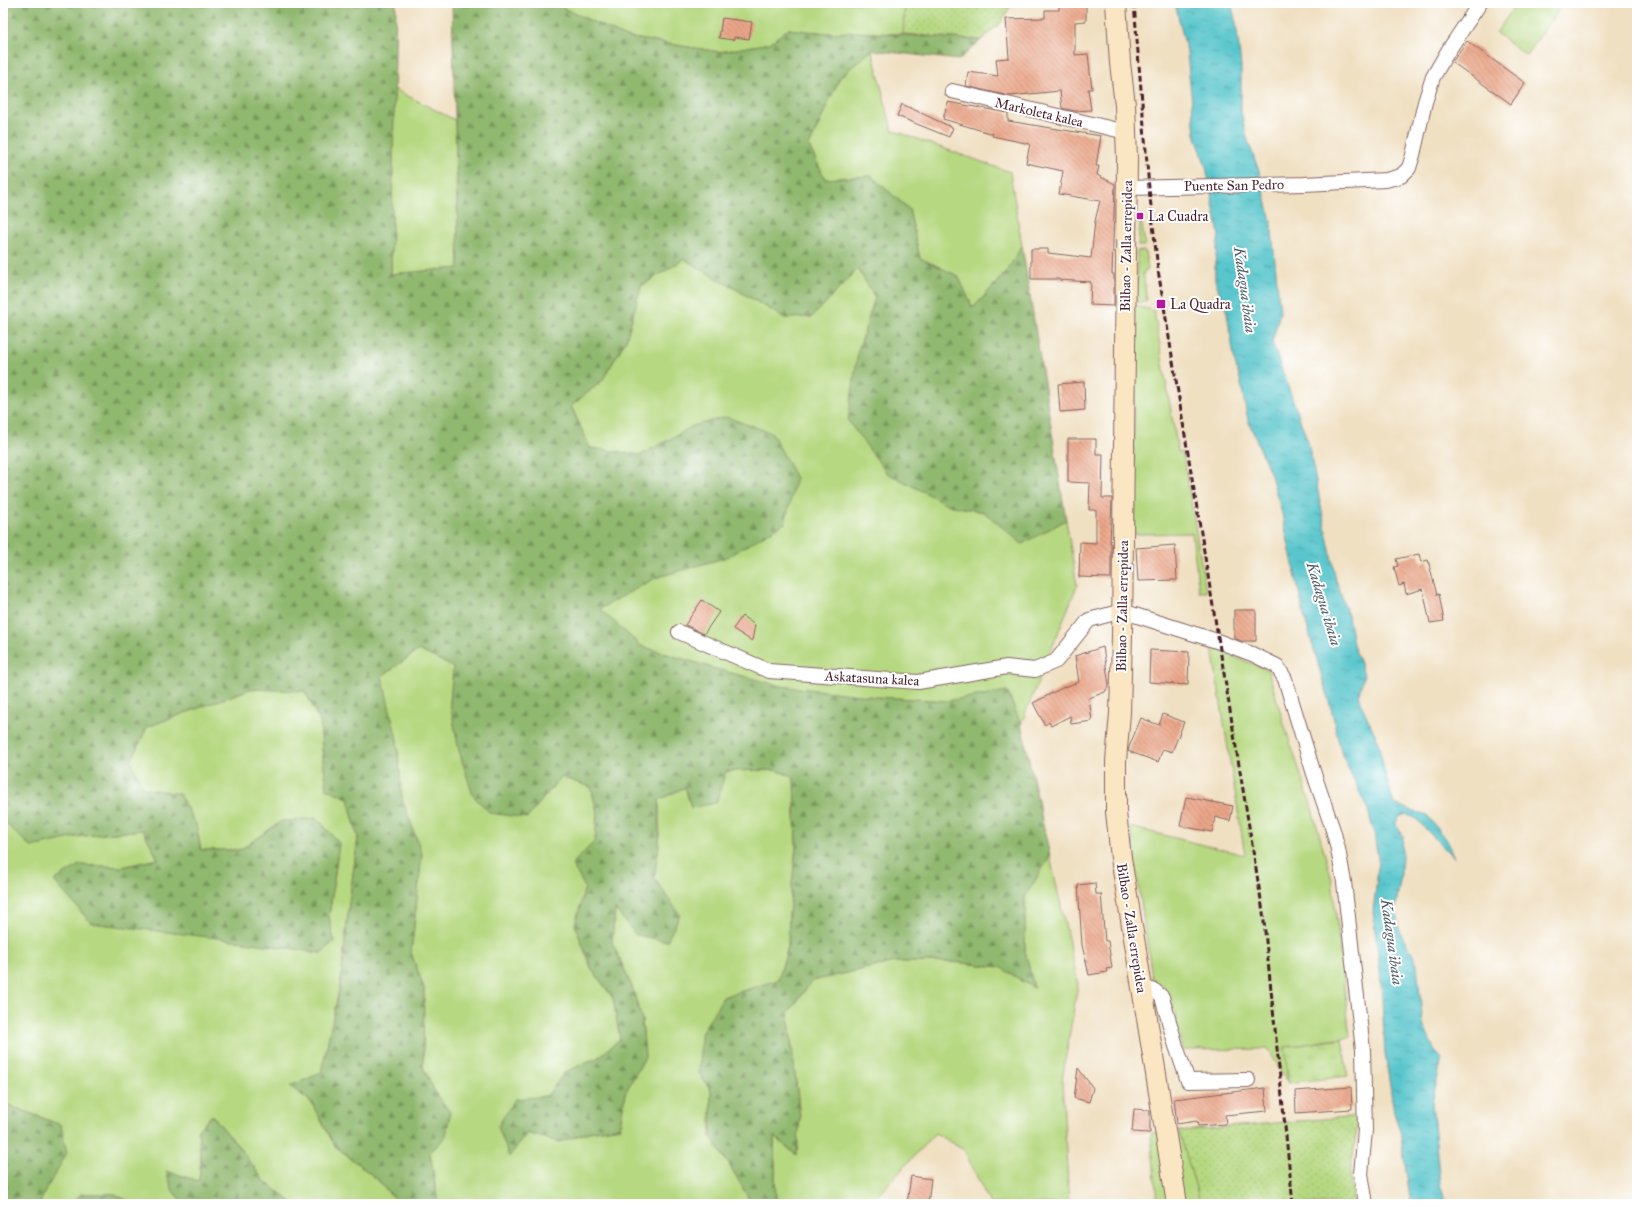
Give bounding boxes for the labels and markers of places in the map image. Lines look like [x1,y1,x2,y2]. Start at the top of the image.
place label: La Cuadra [1148,208,1208,225]
marker: La Cuadra [1135,211,1145,221]
place label: La Quadra [1170,296,1231,313]
marker: La Quadra [1155,298,1167,310]

